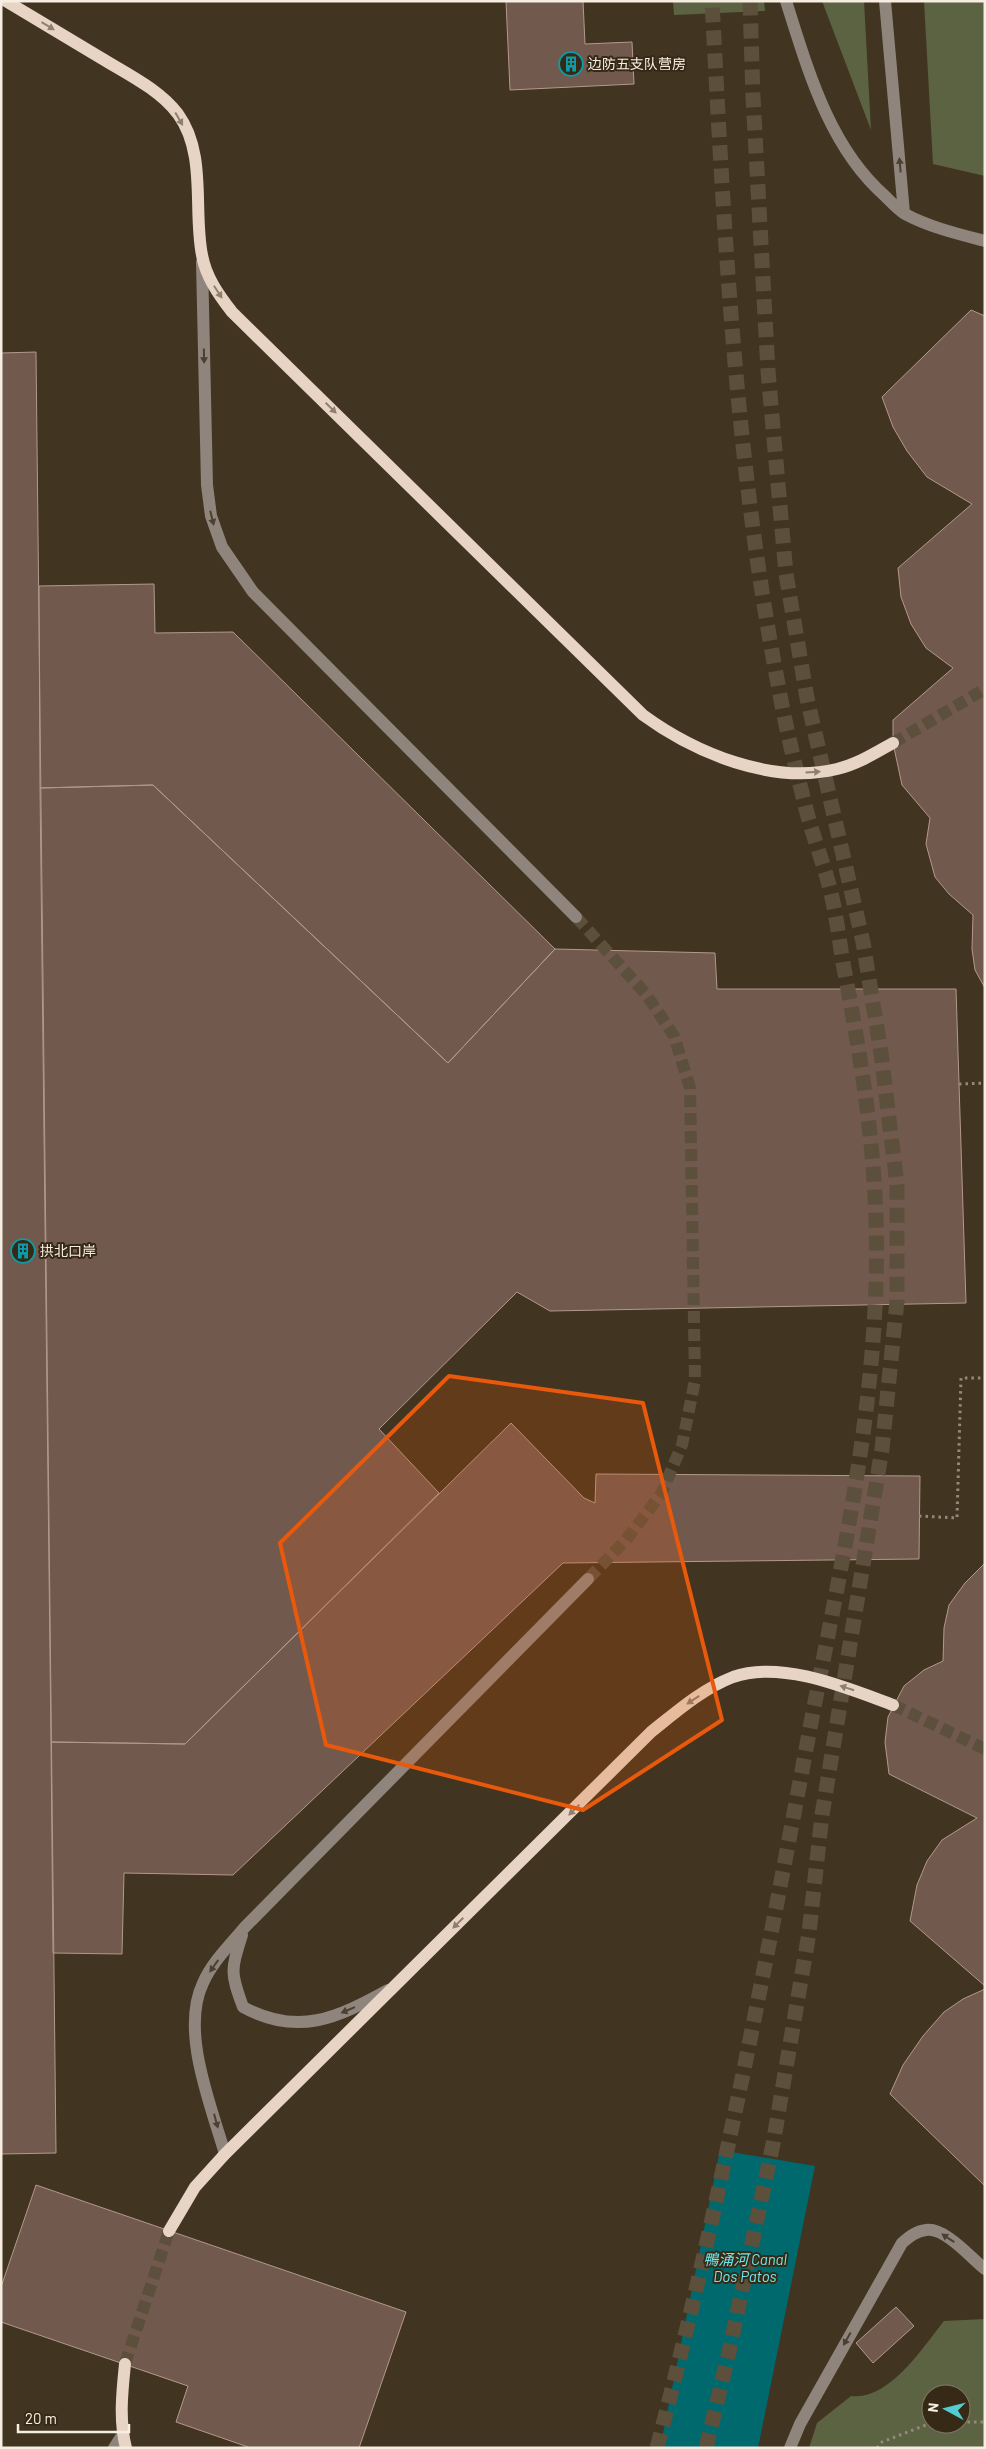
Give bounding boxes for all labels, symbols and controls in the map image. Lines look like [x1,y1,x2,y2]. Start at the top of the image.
one-way arrow [41,22,55,31]
building icon: 边防五支队营房 [558,51,584,77]
place label: 边防五支队营房 [588,55,686,72]
one-way arrow [175,112,184,126]
one-way arrow [895,156,903,172]
one-way arrow [213,285,222,299]
one-way arrow [200,348,208,364]
one-way arrow [325,402,337,414]
one-way arrow [208,510,216,525]
one-way arrow [805,768,821,776]
building icon: 拱北口岸 [10,1238,36,1264]
place label: 拱北口岸 [40,1242,96,1259]
one-way arrow [839,1684,854,1692]
one-way arrow [686,1695,700,1704]
one-way arrow [568,1804,580,1816]
one-way arrow [452,1917,464,1929]
one-way arrow [209,1959,219,1973]
one-way arrow [341,2007,355,2015]
one-way arrow [212,2113,220,2129]
one-way arrow [941,2233,954,2243]
water label: 鴨涌河 Canal Dos Patos [703,2250,787,2285]
one-way arrow [843,2333,852,2346]
north arrow [921,2384,971,2434]
scale bar [18,2402,129,2434]
text: N [924,2402,942,2413]
text: 20 m [25,2409,57,2427]

